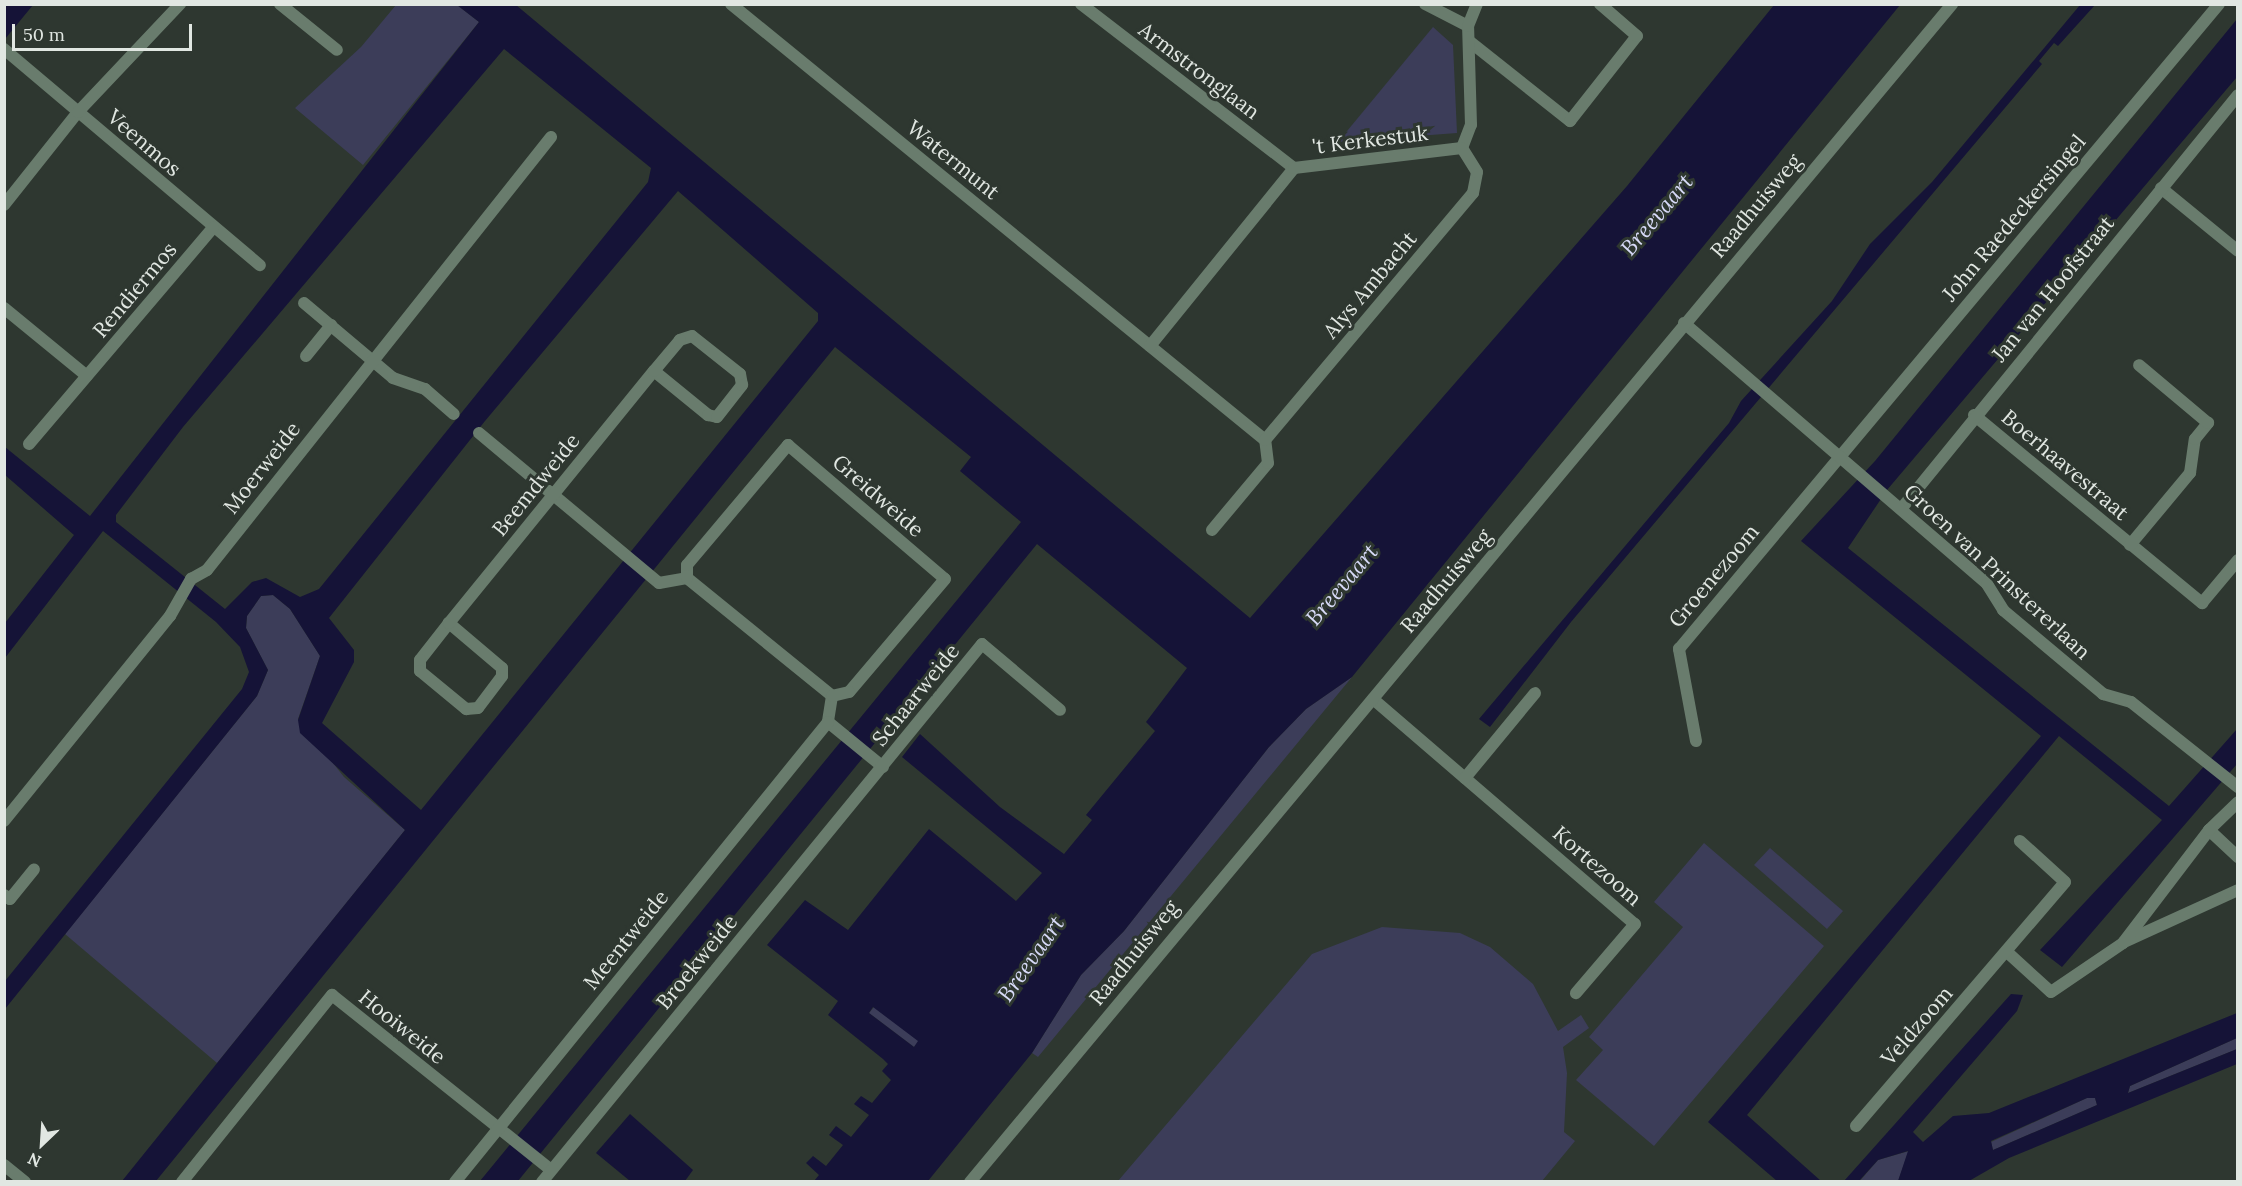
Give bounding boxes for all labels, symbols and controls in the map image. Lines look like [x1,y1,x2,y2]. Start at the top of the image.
scale bar [15,12,195,50]
street label: Armstronglaan [1133,17,1265,125]
text: 50 m [23,23,65,46]
street label: Veenmos [102,104,186,182]
street label: Watermunt [902,115,1004,205]
street label: 't Kerkestuk [1311,120,1429,160]
street label: John Raedeckersingel [1937,130,2091,306]
street label: Raadhuisweg [1705,149,1807,263]
water label: Breevaart [1615,169,1699,261]
street label: Jan van Hoofstraat [1987,211,2119,367]
street label: Alys Ambacht [1318,226,1422,344]
street label: Rendiermos [88,237,182,343]
street label: Boerhaavestraat [1996,405,2134,525]
street label: Moerweide [218,417,306,519]
street label: Beemdweide [487,429,585,541]
street label: Greidweide [827,450,929,542]
street label: Groen van Prinstererlaan [1899,479,2095,665]
street label: Groenezoom [1664,519,1764,633]
street label: Raadhuisweg [1395,524,1497,638]
water label: Breevaart [1300,539,1384,631]
street label: Schaarweide [867,639,965,751]
street label: Kortezoom [1548,821,1646,911]
street label: Meentweide [578,885,674,995]
street label: Raadhuisweg [1084,895,1184,1011]
street label: Broekweide [651,910,743,1014]
water label: Breevaart [992,911,1070,1007]
street label: Veldzoom [1876,981,1958,1071]
street label: Hooiweide [354,984,450,1070]
north arrow [12,1114,72,1174]
text: N [25,1149,44,1172]

